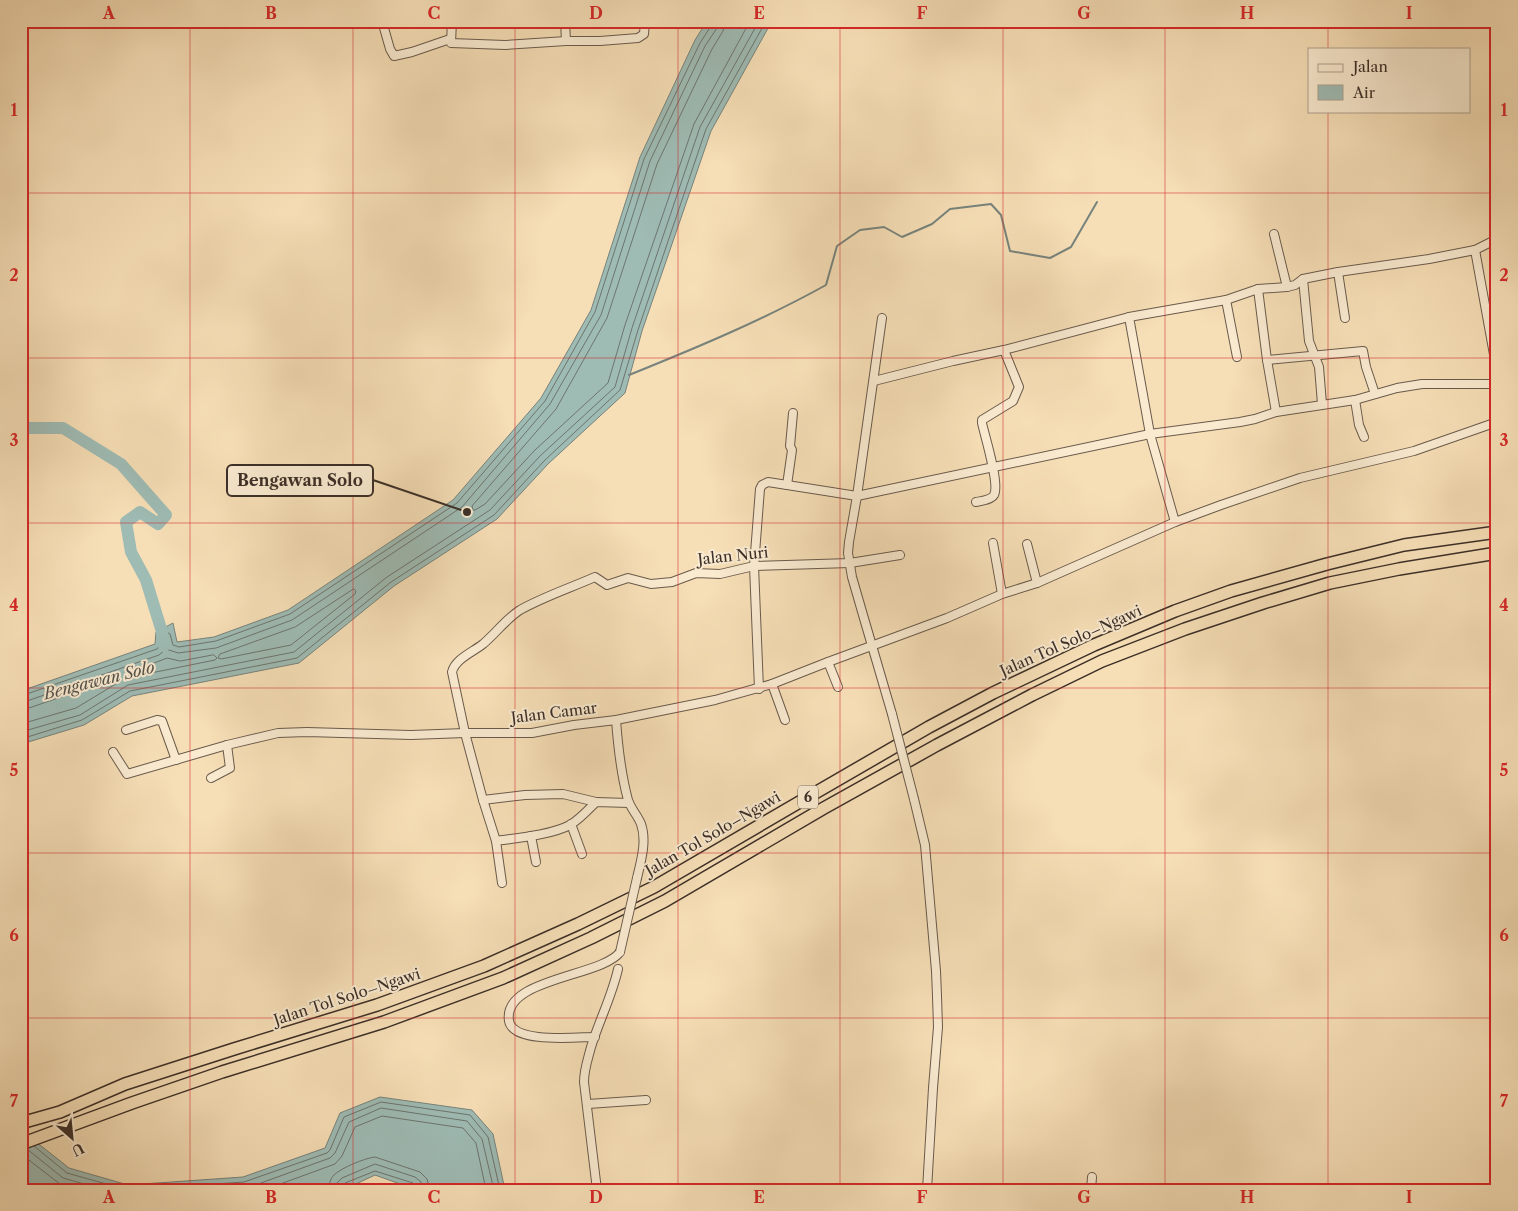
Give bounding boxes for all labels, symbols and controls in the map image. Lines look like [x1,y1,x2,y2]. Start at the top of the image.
text: A [102,3,116,23]
text: B [265,3,277,23]
text: C [428,3,440,23]
text: D [589,3,603,23]
text: E [753,3,765,23]
text: F [917,3,928,23]
text: G [1077,3,1091,23]
text: H [1240,3,1254,23]
text: I [1406,3,1413,23]
legend [1308,48,1470,112]
text: Jalan [1351,57,1388,76]
text: Air [1352,83,1376,102]
text: 1 [10,100,18,120]
text: 1 [1500,100,1508,120]
text: 2 [9,265,19,285]
text: 2 [1499,265,1509,285]
text: 3 [9,430,19,450]
text: 3 [1499,430,1509,450]
callout: Bengawan Solo [227,465,373,496]
text: Bengawan Solo [237,470,363,490]
street label: Jalan Nuri [695,542,770,569]
text: 4 [9,595,19,615]
text: 4 [1499,595,1509,615]
street label: Jalan Tol Solo–Ngawi [995,601,1145,681]
water label: Bengawan Solo [39,656,157,704]
street label: Jalan Camar [508,698,599,727]
text: 5 [10,760,19,780]
text: 5 [1500,760,1509,780]
road number: 6 [798,786,818,809]
street label: Jalan Tol Solo–Ngawi [640,787,784,881]
text: 6 [9,925,19,945]
text: 6 [1499,925,1509,945]
street label: Jalan Tol Solo–Ngawi [269,964,423,1030]
text: 7 [10,1091,19,1111]
text: 7 [1500,1091,1509,1111]
north arrow [48,1114,98,1164]
text: U [68,1139,87,1160]
text: A [102,1187,116,1207]
text: B [265,1187,277,1207]
text: C [428,1187,440,1207]
text: D [589,1187,603,1207]
text: E [753,1187,765,1207]
text: F [917,1187,928,1207]
text: G [1077,1187,1091,1207]
text: H [1240,1187,1254,1207]
text: I [1406,1187,1413,1207]

